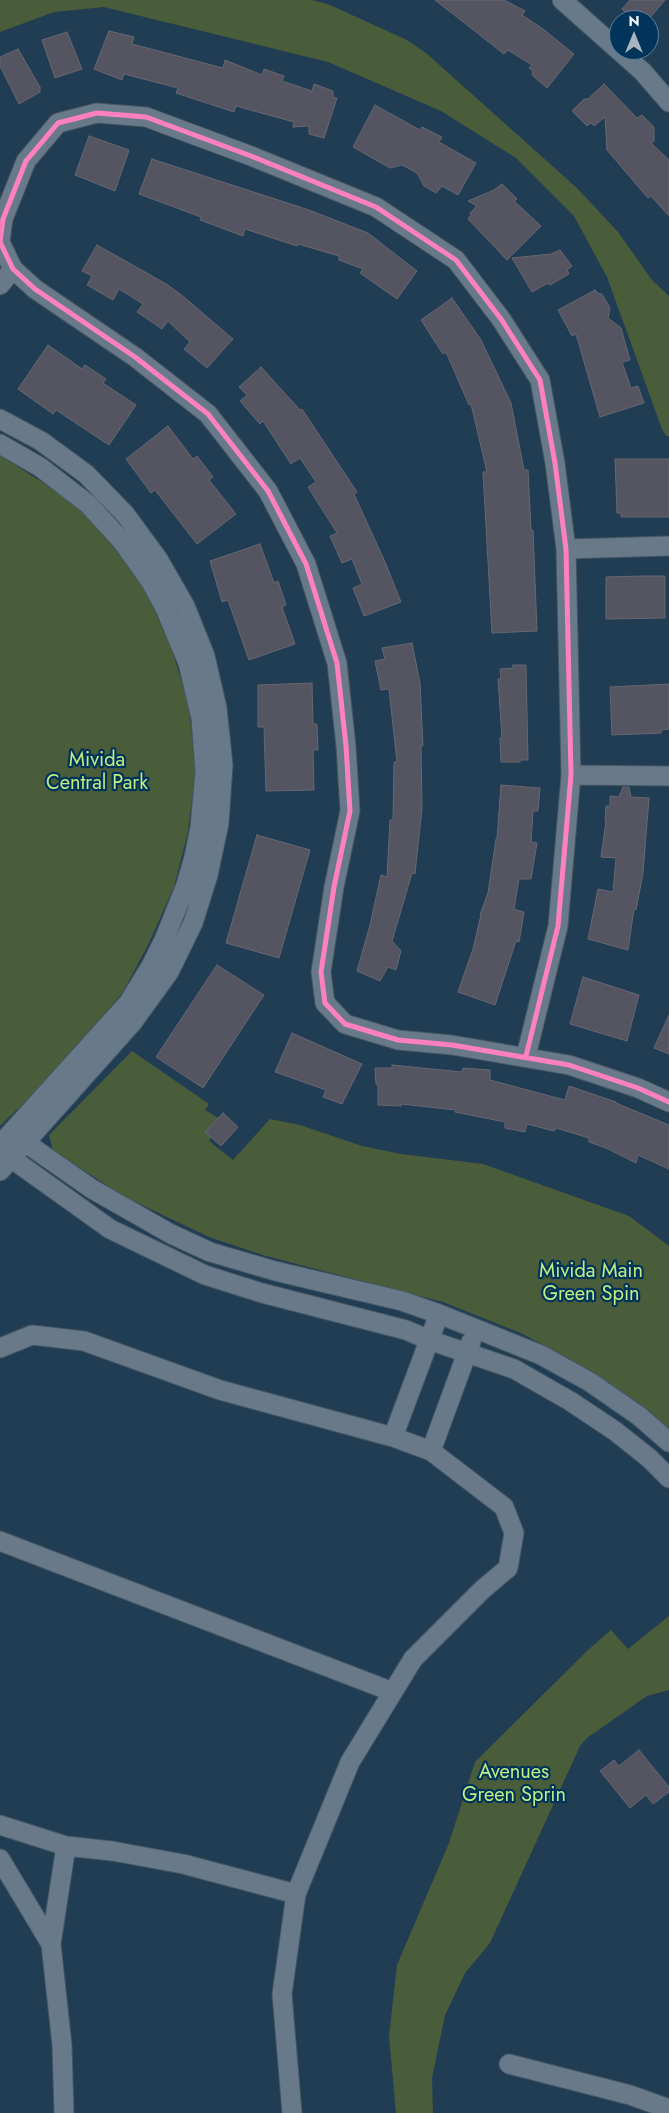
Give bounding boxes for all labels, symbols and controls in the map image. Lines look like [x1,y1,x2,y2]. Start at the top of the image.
north arrow [609,10,659,60]
text: N [628,11,640,31]
park label: Mivida Central Park [46,749,148,796]
park label: Mivida Main Green Spin [539,1260,643,1307]
park label: Avenues Green Sprin [462,1761,566,1808]

